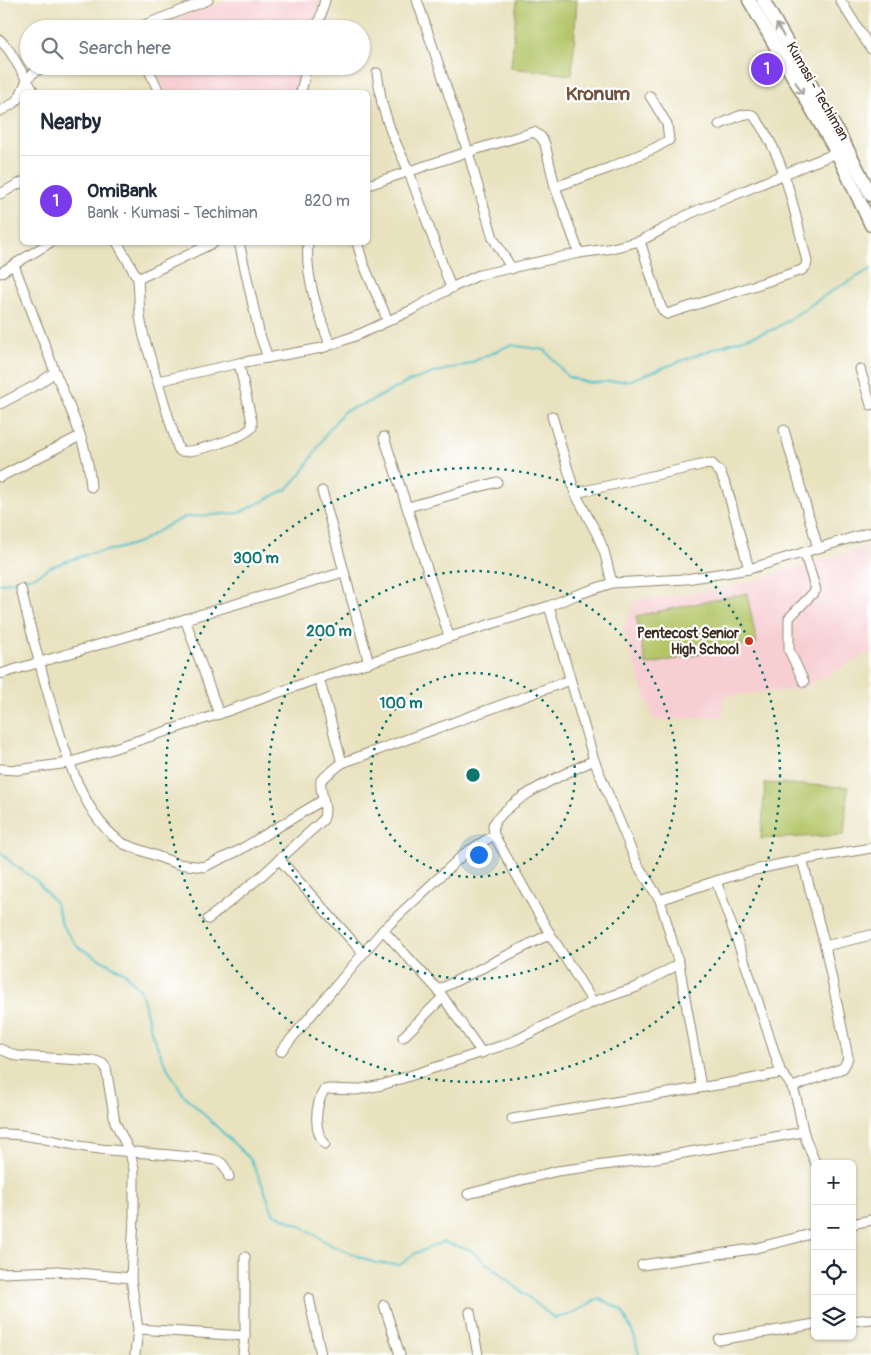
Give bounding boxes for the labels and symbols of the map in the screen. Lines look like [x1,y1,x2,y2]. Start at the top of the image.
one-way arrow [775,22,785,37]
street label: Kumasi - Techiman [782,39,853,144]
pin: 1 [751,50,783,88]
one-way arrow [794,80,804,94]
district label: Kronum [566,82,630,106]
text: 300 m [233,549,279,568]
text: 200 m [306,622,352,641]
place label: Pentecost Senior High School [637,625,740,658]
marker: Pentecost Senior High School [743,635,755,647]
text: 100 m [380,694,422,713]
centre of rings [464,766,482,784]
your location [466,842,492,868]

